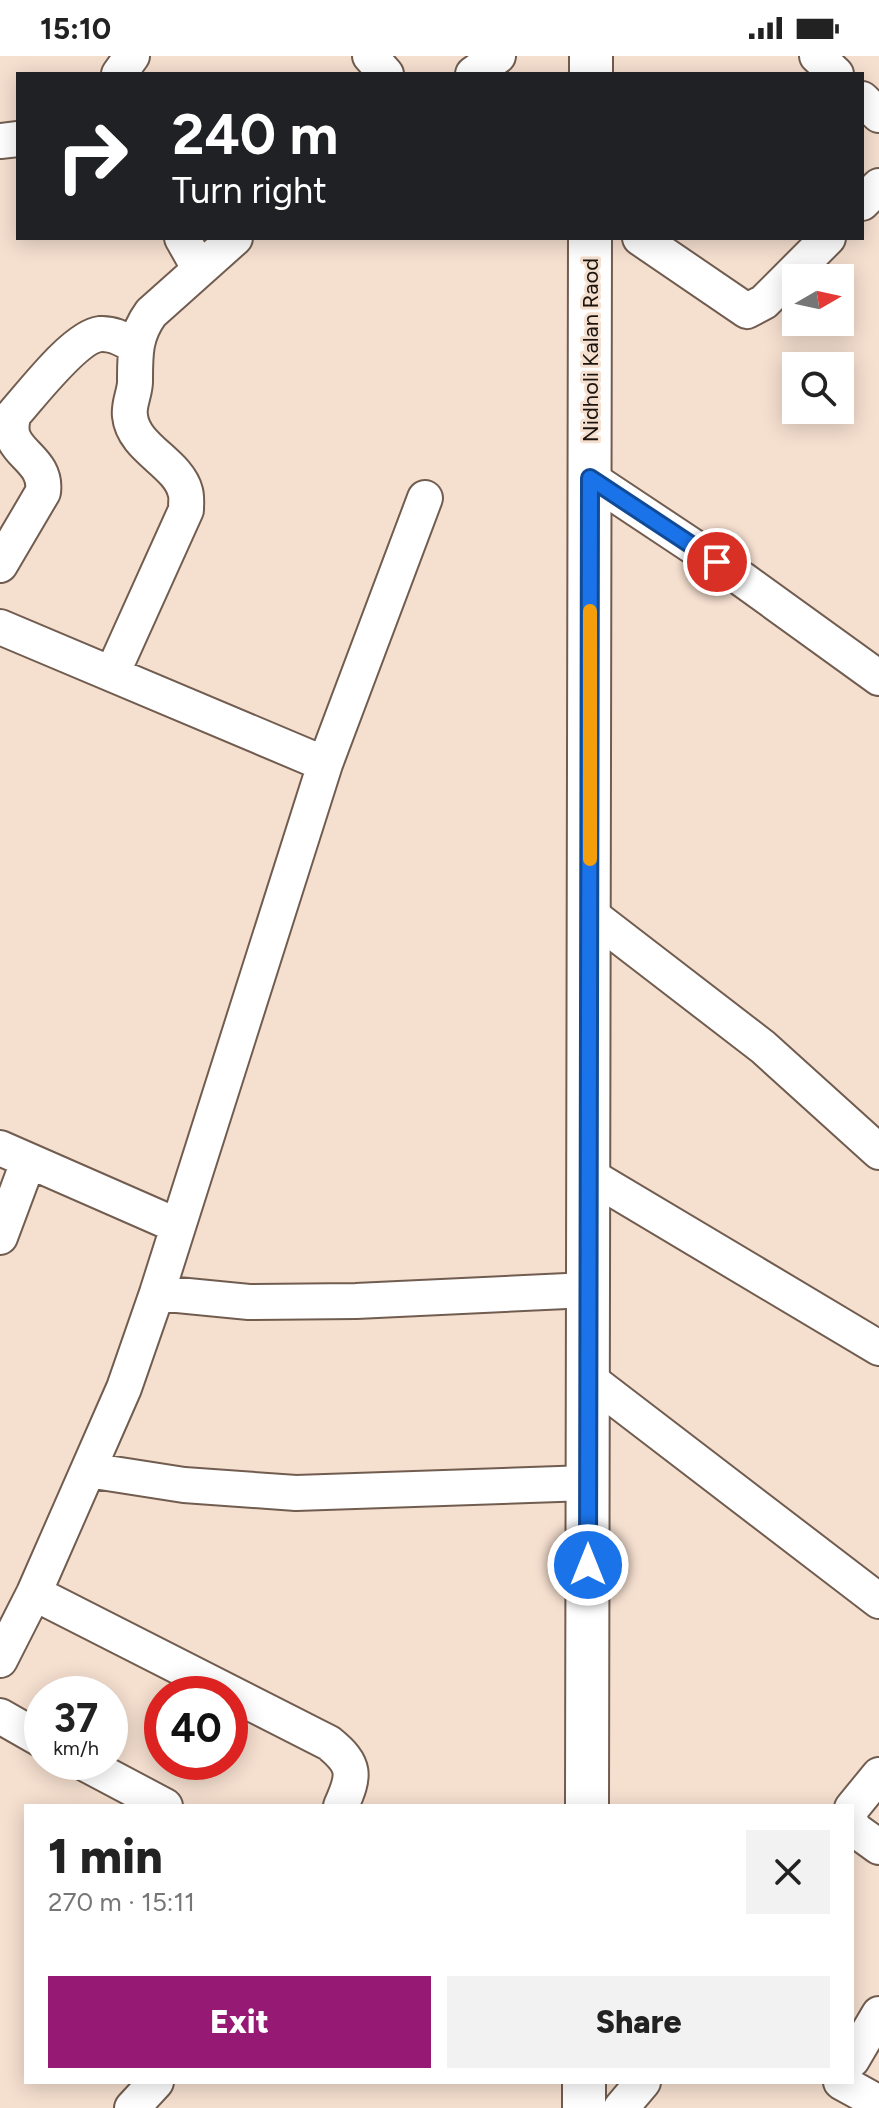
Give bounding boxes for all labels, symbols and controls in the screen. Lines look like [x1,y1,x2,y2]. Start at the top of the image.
text: 15:10 [40,10,111,47]
text: 240 m [172,101,338,168]
icon: right [40,104,144,208]
text: Turn right [172,169,327,212]
street label: Nidholi Kalan Raod [577,258,604,442]
north arrow [782,264,854,336]
map controls [782,264,854,424]
button: search [782,352,854,424]
pin [683,528,751,596]
icon: arrive [695,540,739,584]
position arrow [546,1523,630,1607]
speed limit sign: 40 [144,1676,248,1780]
text: 37 [54,1694,98,1742]
text: km/h [53,1736,99,1760]
text: 1 min [48,1827,163,1885]
button: close [746,1830,830,1914]
text: 270 m · 15:11 [48,1886,195,1918]
button: Exit [48,1976,431,2068]
button: Share [447,1976,830,2068]

